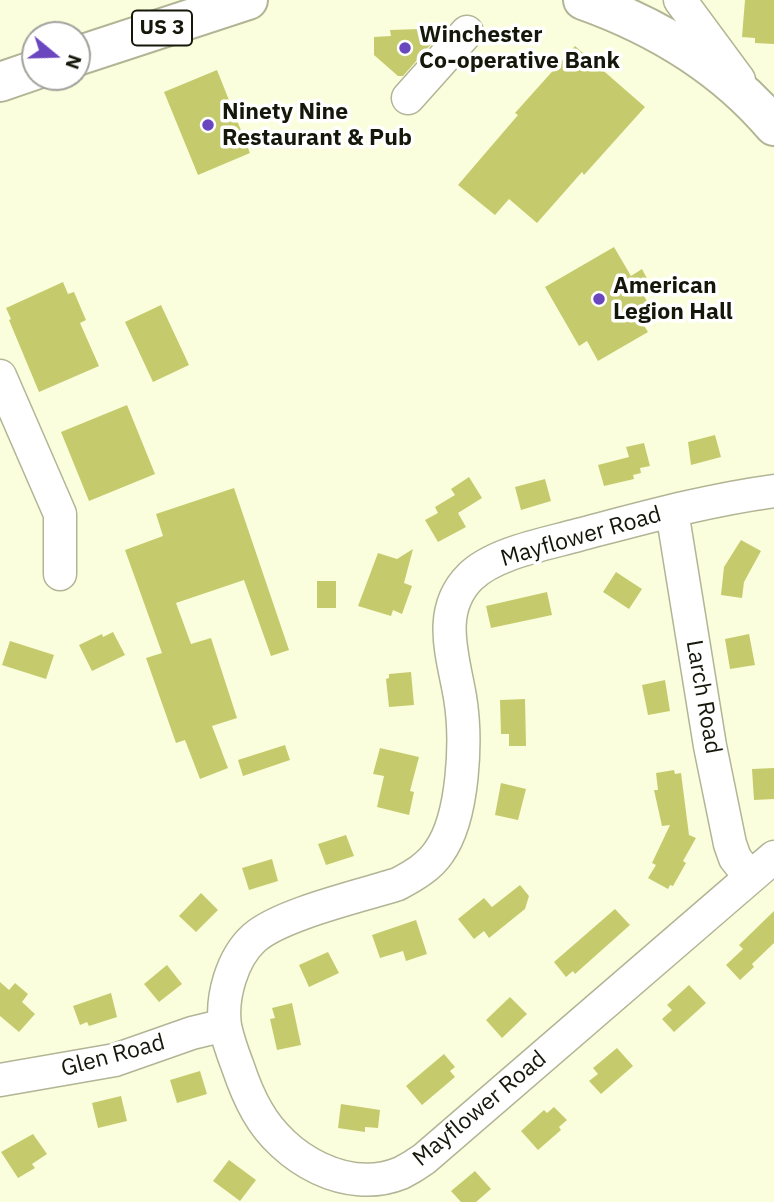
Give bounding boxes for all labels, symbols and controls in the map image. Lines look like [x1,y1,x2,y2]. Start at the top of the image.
road number: US 3 [132,10,192,46]
north arrow [21,21,91,91]
place label: Winchester Co-operative Bank [419,21,620,75]
marker: Winchester Co-operative Bank [397,40,413,56]
text: N [60,52,88,73]
place label: Ninety Nine Restaurant & Pub [222,98,412,152]
marker: Ninety Nine Restaurant & Pub [200,117,216,133]
place label: American Legion Hall [613,272,733,326]
marker: American Legion Hall [591,291,607,307]
street label: Mayflower Road [498,501,664,573]
street label: Larch Road [679,638,727,756]
street label: Glen Road [58,1029,168,1083]
street label: Mayflower Road [408,1045,552,1173]

